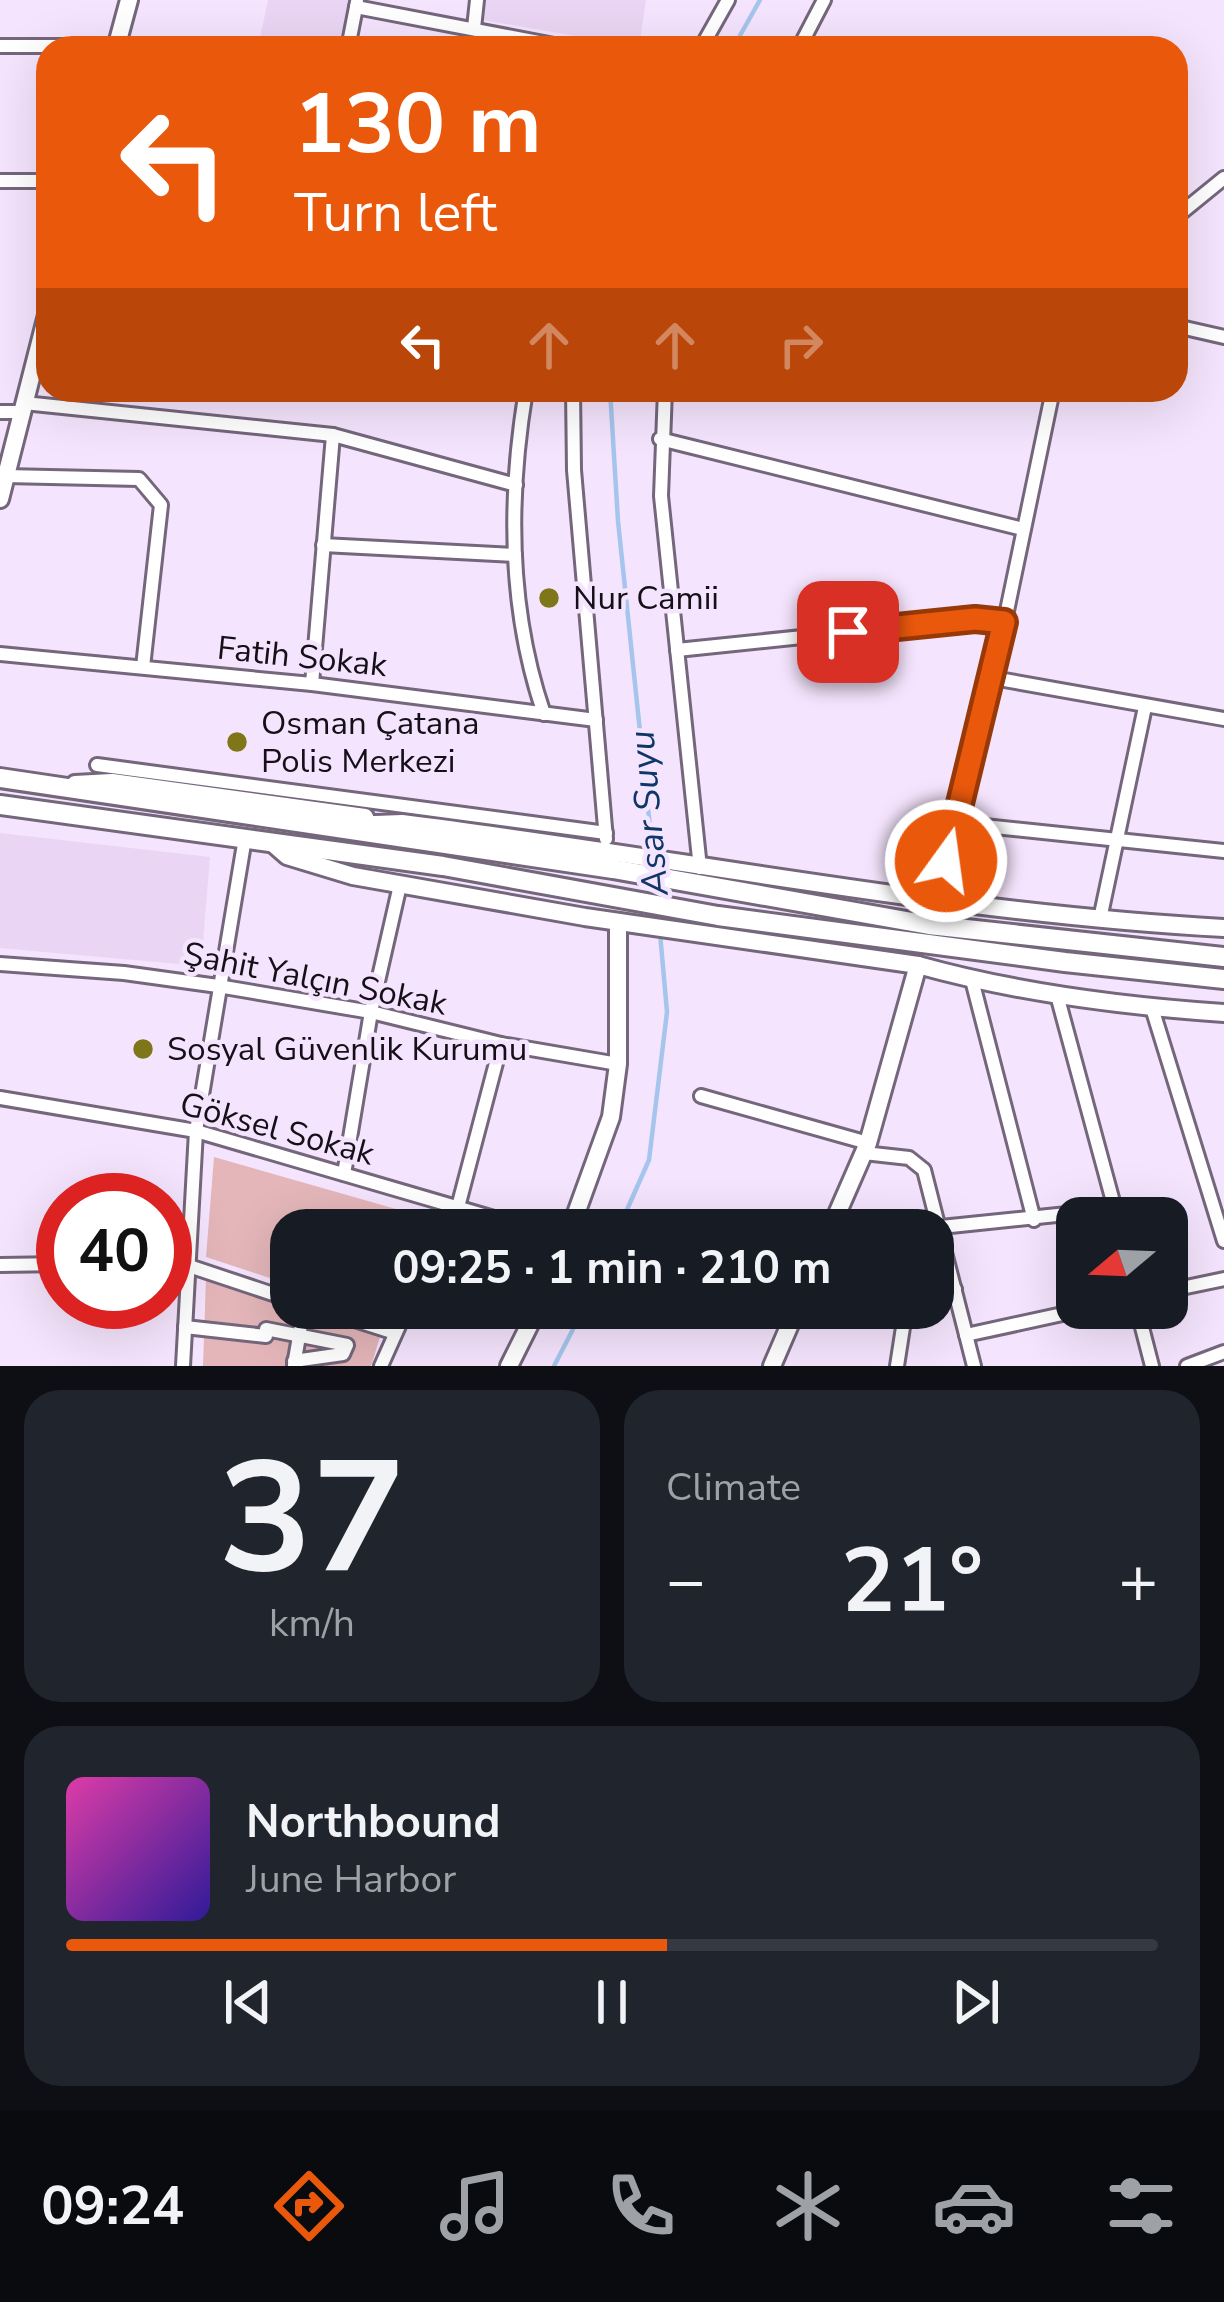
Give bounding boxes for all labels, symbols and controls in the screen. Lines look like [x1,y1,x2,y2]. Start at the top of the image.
text: 130 m [294,67,542,182]
icon: left [96,84,252,240]
text: Turn left [294,176,497,250]
icon: left [390,312,456,378]
icon: ahead [516,312,582,378]
icon: ahead [642,312,708,378]
icon: right [768,312,834,378]
place label: Nur Camii [573,576,719,621]
pin [797,581,899,683]
marker: Nur Camii [536,585,562,611]
icon: arrive [815,599,881,665]
street label: Fatih Sokak [215,626,390,688]
place label: Osman Çatana Polis Merkezi [261,701,480,784]
water label: Asar Suyu [617,728,681,899]
marker: Osman Çatana Polis Merkezi [224,729,250,755]
position arrow [883,798,1009,924]
street label: Şahit Yalçın Sokak [179,931,451,1027]
place label: Sosyal Güvenlik Kurumu [167,1027,527,1072]
marker: Sosyal Güvenlik Kurumu [130,1036,156,1062]
street label: Göksel Sokak [175,1081,379,1177]
speed limit sign: 40 [36,1173,192,1329]
north arrow [1056,1197,1188,1329]
map controls [1056,1197,1188,1329]
text: 09:25 · 1 min · 210 m [392,1238,832,1299]
text: 37 [218,1412,406,1625]
text: Climate [666,1461,801,1514]
text: 21° [841,1520,983,1643]
text: − [666,1536,706,1626]
text: + [1118,1536,1158,1626]
text: km/h [269,1597,355,1650]
text: Northbound [246,1792,500,1853]
text: June Harbor [246,1853,456,1906]
icon: previous [215,1969,281,2035]
icon: pause [579,1969,645,2035]
icon: next [943,1969,1009,2035]
icon: directions [267,2164,351,2248]
icon: music [433,2164,517,2248]
icon: phone [599,2164,683,2248]
icon: climate [766,2164,850,2248]
icon: car [932,2164,1016,2248]
icon: filters [1099,2164,1183,2248]
text: 09:24 [41,2169,184,2243]

